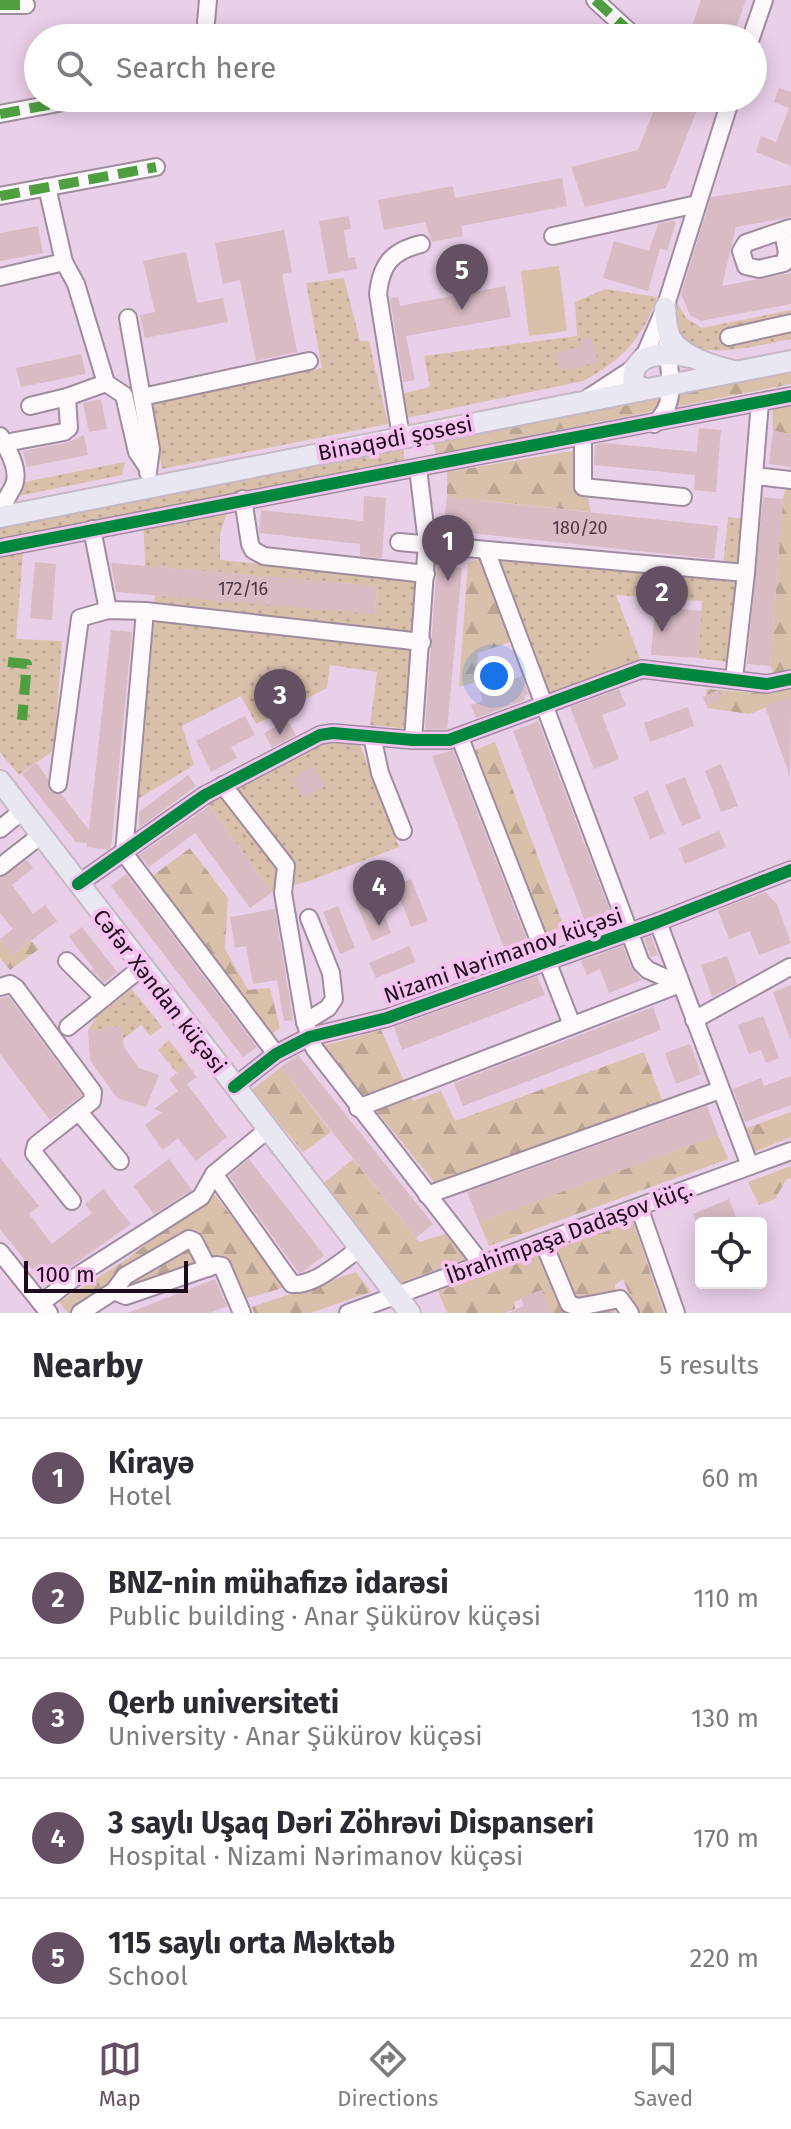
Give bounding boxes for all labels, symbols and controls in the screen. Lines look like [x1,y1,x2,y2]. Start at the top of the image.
search box [24,24,767,112]
icon: search [52,46,96,90]
text: Search here [116,50,276,86]
pin: 5 [436,244,488,310]
street label: Binəqədi şosesi [315,410,475,467]
pin: 1 [422,515,474,581]
house number: 180/20 [552,517,608,539]
pin: 2 [636,566,688,632]
house number: 172/16 [218,578,268,600]
your location [474,656,514,696]
pin: 3 [254,669,306,735]
pin: 4 [353,860,405,926]
street label: Nizami Nərimanov küçəsi [380,902,626,1009]
street label: Cəfər Xəndan küçəsi [87,904,232,1079]
street label: İbrahimpaşa Dadaşov küç. [442,1175,696,1290]
map controls [695,1217,767,1289]
button: locate [695,1217,767,1289]
scale bar [24,1257,188,1293]
text: 100 m [36,1261,95,1288]
text: Nearby [32,1345,143,1386]
text: 5 results [659,1350,759,1381]
text: Kirayə [108,1445,194,1481]
text: 1 [52,1463,64,1494]
text: 60 m [701,1463,759,1494]
text: Hotel [108,1481,172,1512]
text: BNZ-nin mühafizə idarəsi [108,1565,449,1601]
text: 2 [51,1583,65,1614]
text: 110 m [693,1583,759,1614]
text: Public building · Anar Şükürov küçəsi [108,1601,541,1632]
text: Qerb universiteti [108,1685,339,1721]
text: 3 [51,1703,65,1734]
text: 130 m [691,1703,759,1734]
text: University · Anar Şükürov küçəsi [108,1721,483,1752]
text: 3 saylı Uşaq Dəri Zöhrəvi Dispanseri [108,1805,594,1841]
text: 4 [51,1823,65,1854]
text: 170 m [693,1823,759,1854]
text: Hospital · Nizami Nərimanov küçəsi [108,1841,523,1872]
text: 115 saylı orta Məktəb [108,1925,395,1961]
text: 5 [51,1943,65,1974]
text: 220 m [690,1943,759,1974]
text: School [108,1961,188,1992]
tab: Map [98,2037,142,2112]
tab: Directions [337,2037,438,2112]
tab: Saved [634,2037,693,2112]

